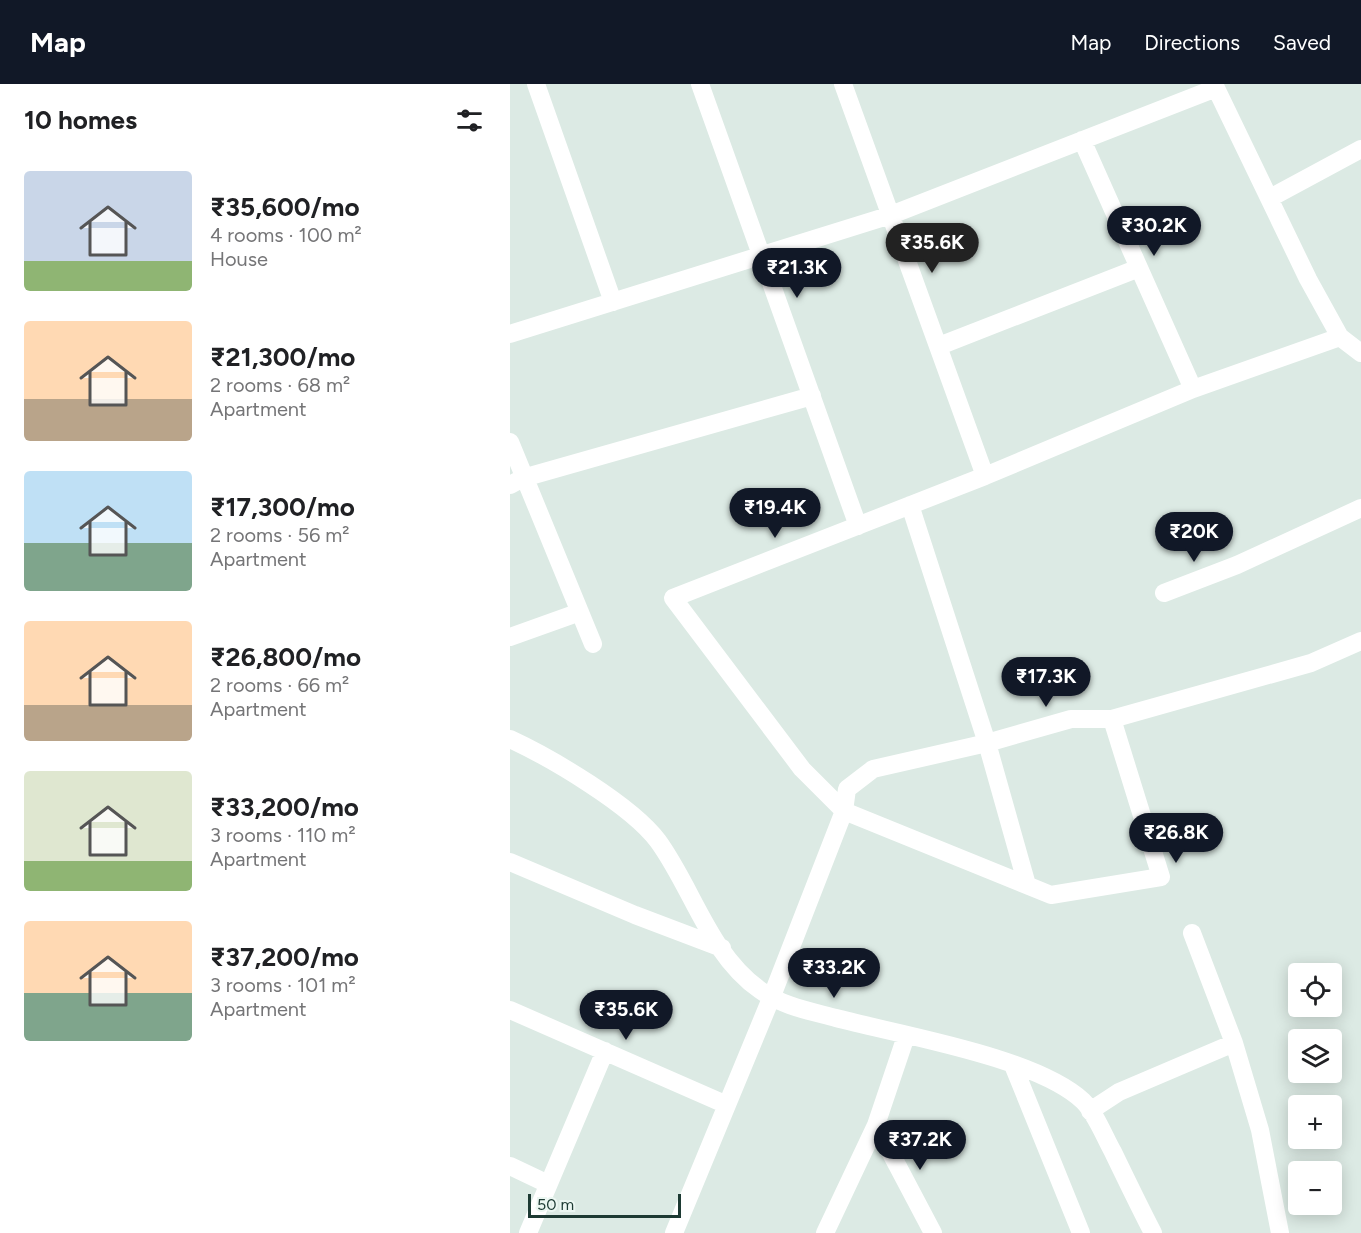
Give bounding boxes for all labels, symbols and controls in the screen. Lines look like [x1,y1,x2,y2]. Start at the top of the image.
text: Map [30,25,86,59]
text: Map [1070,30,1111,55]
text: Directions [1144,30,1240,55]
text: Saved [1273,30,1331,55]
text: 10 homes [24,104,137,136]
icon: filters [453,104,486,137]
text: ₹35,600/mo [210,191,360,223]
icon: home [72,195,144,267]
pin: ₹30.2K [1105,206,1203,257]
text: ₹30.2K [1121,213,1187,237]
text: 4 rooms · 100 m² [210,223,362,247]
pin: ₹35.6K [883,223,981,274]
text: ₹35.6K [900,230,964,254]
text: House [210,247,268,271]
pin: ₹21.3K [748,248,846,299]
text: ₹21.3K [766,255,828,279]
text: ₹21,300/mo [210,341,355,373]
icon: home [72,345,144,417]
text: 2 rooms · 68 m² [210,373,350,397]
text: Apartment [210,397,307,421]
pin: ₹19.4K [726,488,824,539]
text: ₹17,300/mo [210,491,355,523]
icon: home [72,495,144,567]
text: ₹19.4K [744,495,806,519]
pin: ₹20K [1158,512,1230,563]
text: ₹20K [1169,519,1219,543]
text: 2 rooms · 56 m² [210,523,349,547]
text: Apartment [210,547,307,571]
text: ₹26,800/mo [210,641,361,673]
icon: home [72,645,144,717]
pin: ₹17.3K [997,657,1095,708]
text: ₹17.3K [1016,664,1076,688]
text: 2 rooms · 66 m² [210,673,349,697]
text: Apartment [210,697,307,721]
text: ₹33,200/mo [210,791,359,823]
icon: home [72,795,144,867]
pin: ₹26.8K [1127,813,1225,864]
text: ₹26.8K [1143,820,1209,844]
text: 3 rooms · 110 m² [210,823,356,847]
text: Apartment [210,847,307,871]
text: ₹37,200/mo [210,941,359,973]
icon: home [72,945,144,1017]
pin: ₹33.2K [785,948,883,999]
text: ₹33.2K [802,955,866,979]
map controls [1288,963,1342,1215]
button: locate [1288,963,1342,1017]
text: 3 rooms · 101 m² [210,973,356,997]
pin: ₹35.6K [577,990,675,1041]
text: Apartment [210,997,307,1021]
text: ₹35.6K [594,997,658,1021]
button: layers [1288,1029,1342,1083]
button: + [1288,1095,1342,1149]
pin: ₹37.2K [871,1120,969,1171]
text: ₹37.2K [888,1127,952,1151]
button: − [1288,1161,1342,1215]
scale bar [528,1191,681,1218]
text: 50 m [537,1195,574,1214]

